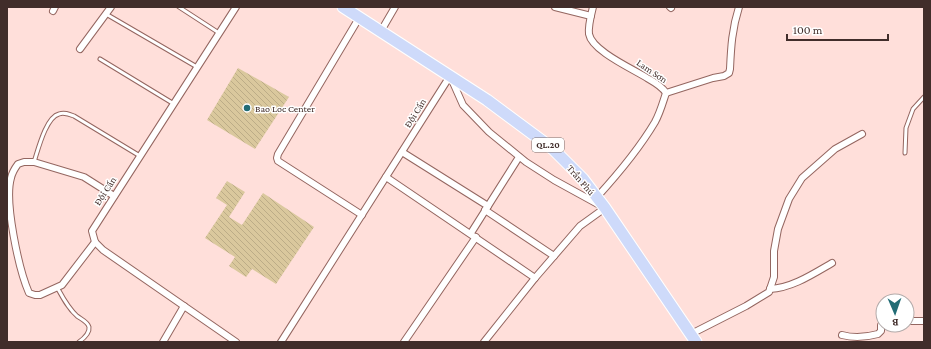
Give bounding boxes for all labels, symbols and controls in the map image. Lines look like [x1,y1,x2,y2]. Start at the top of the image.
scale bar [787,16,888,42]
text: 100 m [793,23,823,37]
street label: Lam Sơn [635,57,670,86]
street label: Đội Cấn [402,96,428,129]
marker: Bao Loc Center [242,103,252,113]
place label: Bao Loc Center [255,103,315,114]
road number: QL.20 [532,138,564,152]
street label: Trần Phú [565,163,598,198]
street label: Đội Cấn [92,174,119,207]
north arrow [875,293,915,333]
text: B [891,317,899,329]

